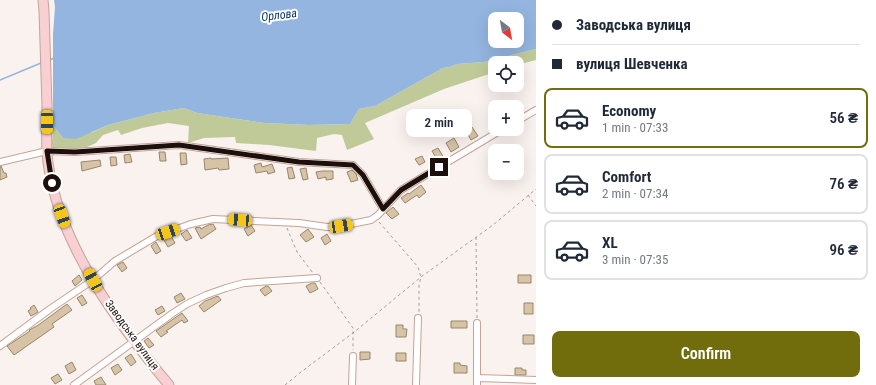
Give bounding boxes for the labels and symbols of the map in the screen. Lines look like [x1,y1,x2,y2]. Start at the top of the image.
water label: Орлова [260,6,298,24]
north arrow [488,12,524,48]
callout: 2 min [406,109,472,137]
car [41,110,53,134]
route end [430,158,448,176]
route start [43,174,61,192]
car [52,203,72,229]
car [228,213,252,227]
car [328,218,354,234]
car [155,222,181,242]
car [82,267,104,293]
street label: Заводська вулиця [102,298,162,372]

